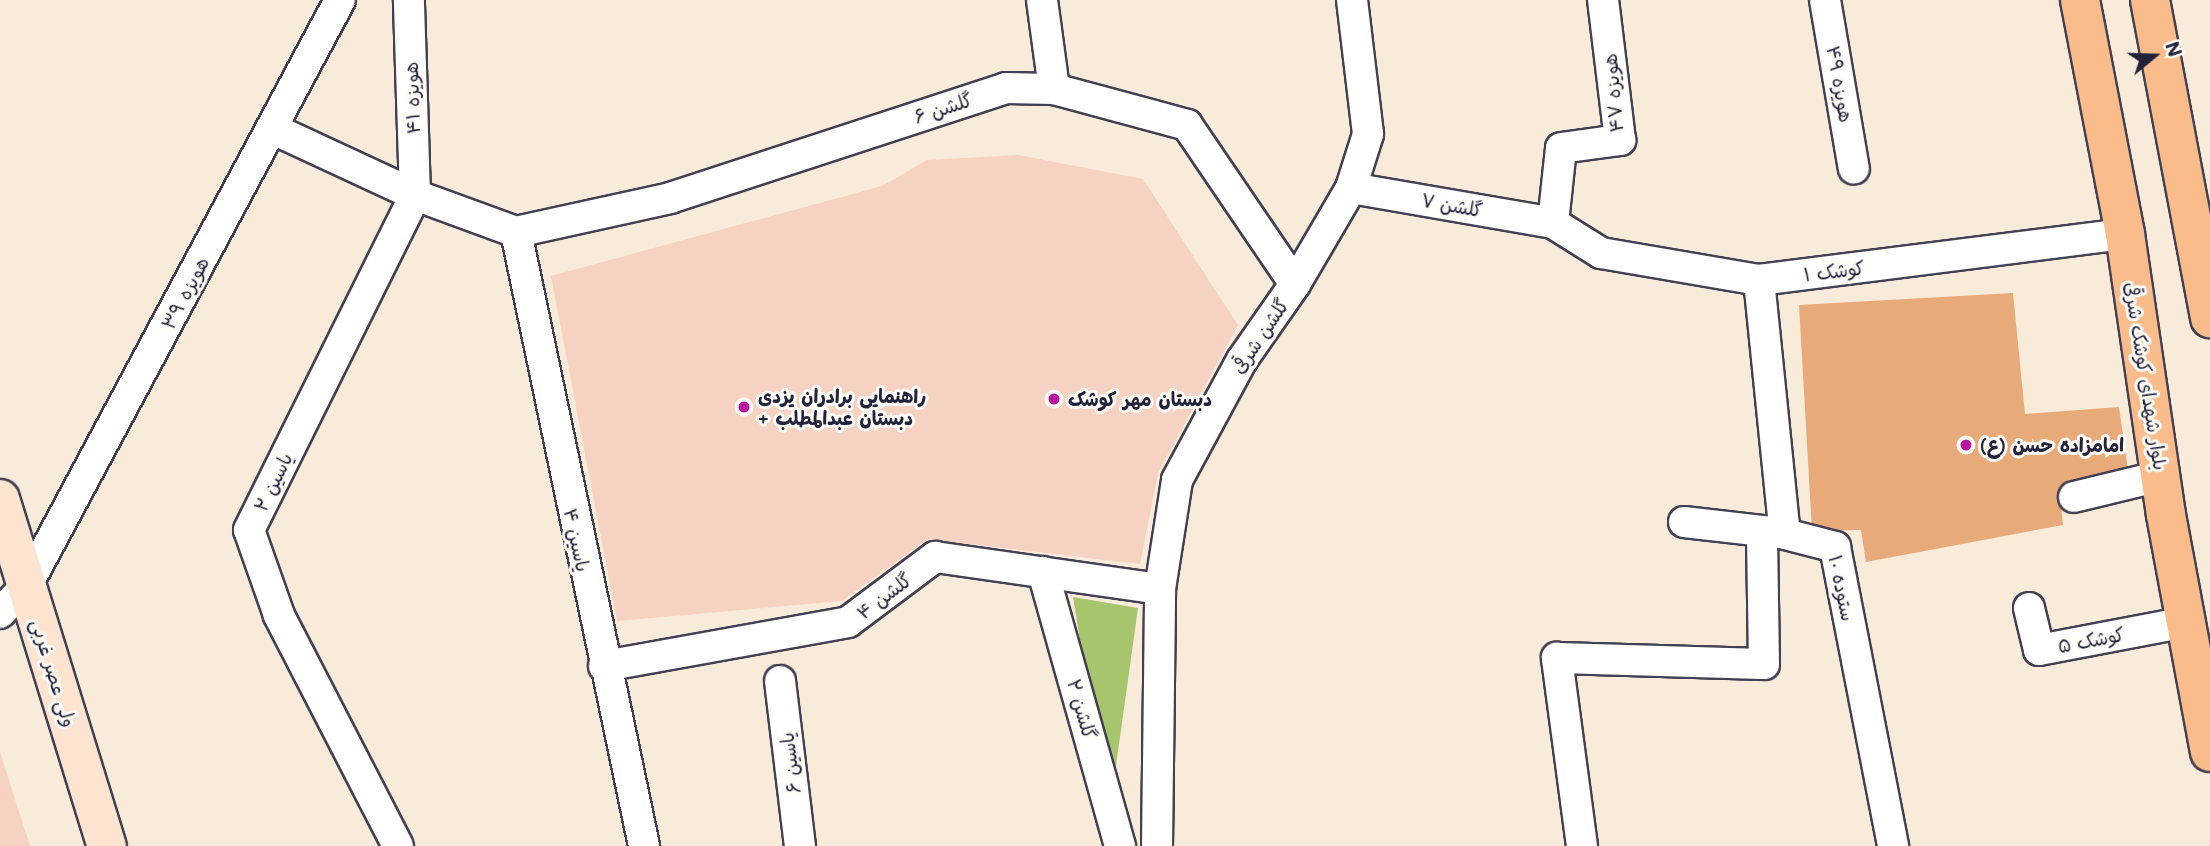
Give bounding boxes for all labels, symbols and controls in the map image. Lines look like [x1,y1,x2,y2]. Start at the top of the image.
north arrow [2119,21,2189,91]
text: N [2160,38,2188,60]
street label: هویزه ۴۹ [1822,44,1858,124]
street label: هویزه ۴۷ [1598,53,1628,133]
street label: هویزه ۴۱ [399,61,425,135]
street label: گلشن ۶ [911,88,975,128]
street label: گلشن ۷ [1420,188,1484,222]
street label: هویزه ۳۹ [156,253,214,333]
street label: کوشک ۱ [1802,256,1866,286]
street label: بلوار شهدای کوشک شرقی [2120,280,2172,472]
street label: گلشن شرقی [1227,294,1293,378]
place label: راهنمایی برادران یزدی + دبستان عبدالمطلب [758,385,926,429]
place label: دبستان مهر کوشک [1068,388,1212,410]
marker: دبستان مهر کوشک [1046,391,1062,407]
marker: راهنمایی برادران یزدی + دبستان عبدالمطلب [736,399,752,415]
place label: امامزاده حسن (ع) [1980,434,2124,456]
marker: امامزاده حسن (ع) [1958,437,1974,453]
street label: یاسین ۲ [249,449,297,515]
street label: یاسین ۴ [559,506,595,574]
street label: ستوده ۱۰ [1824,553,1860,623]
street label: گلشن ۴ [852,568,916,624]
street label: ولی عصر غربی [27,616,81,730]
street label: کوشک ۵ [2056,622,2126,658]
street label: گلشن ۲ [1063,676,1101,742]
street label: یاسین ۶ [775,731,805,795]

